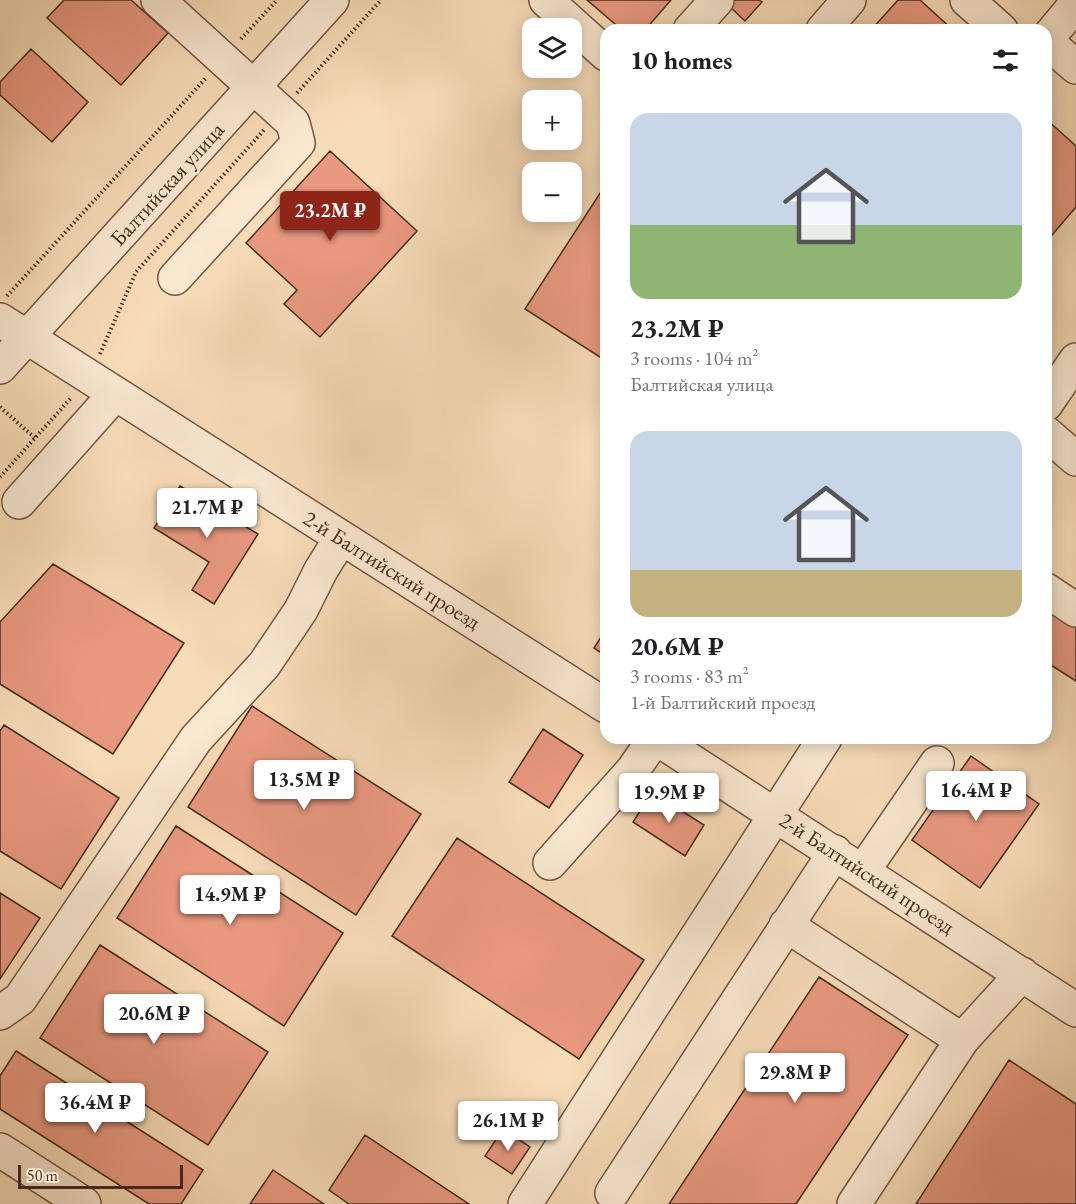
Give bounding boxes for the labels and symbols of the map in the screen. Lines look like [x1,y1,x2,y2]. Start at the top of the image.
street label: Балтийская улица [103,116,231,252]
pin: 23.2M ₽ [275,191,385,242]
pin: 21.7M ₽ [152,488,262,539]
street label: 2-й Балтийский проезд [298,504,486,636]
pin: 13.5M ₽ [249,760,359,811]
pin: 16.4M ₽ [921,771,1031,822]
pin: 19.9M ₽ [614,773,724,824]
street label: 2-й Балтийский проезд [774,805,960,941]
pin: 14.9M ₽ [175,875,285,926]
pin: 20.6M ₽ [99,994,209,1045]
pin: 29.8M ₽ [740,1053,850,1104]
pin: 36.4M ₽ [40,1083,150,1134]
pin: 26.1M ₽ [453,1101,563,1152]
scale bar [18,1162,183,1190]

